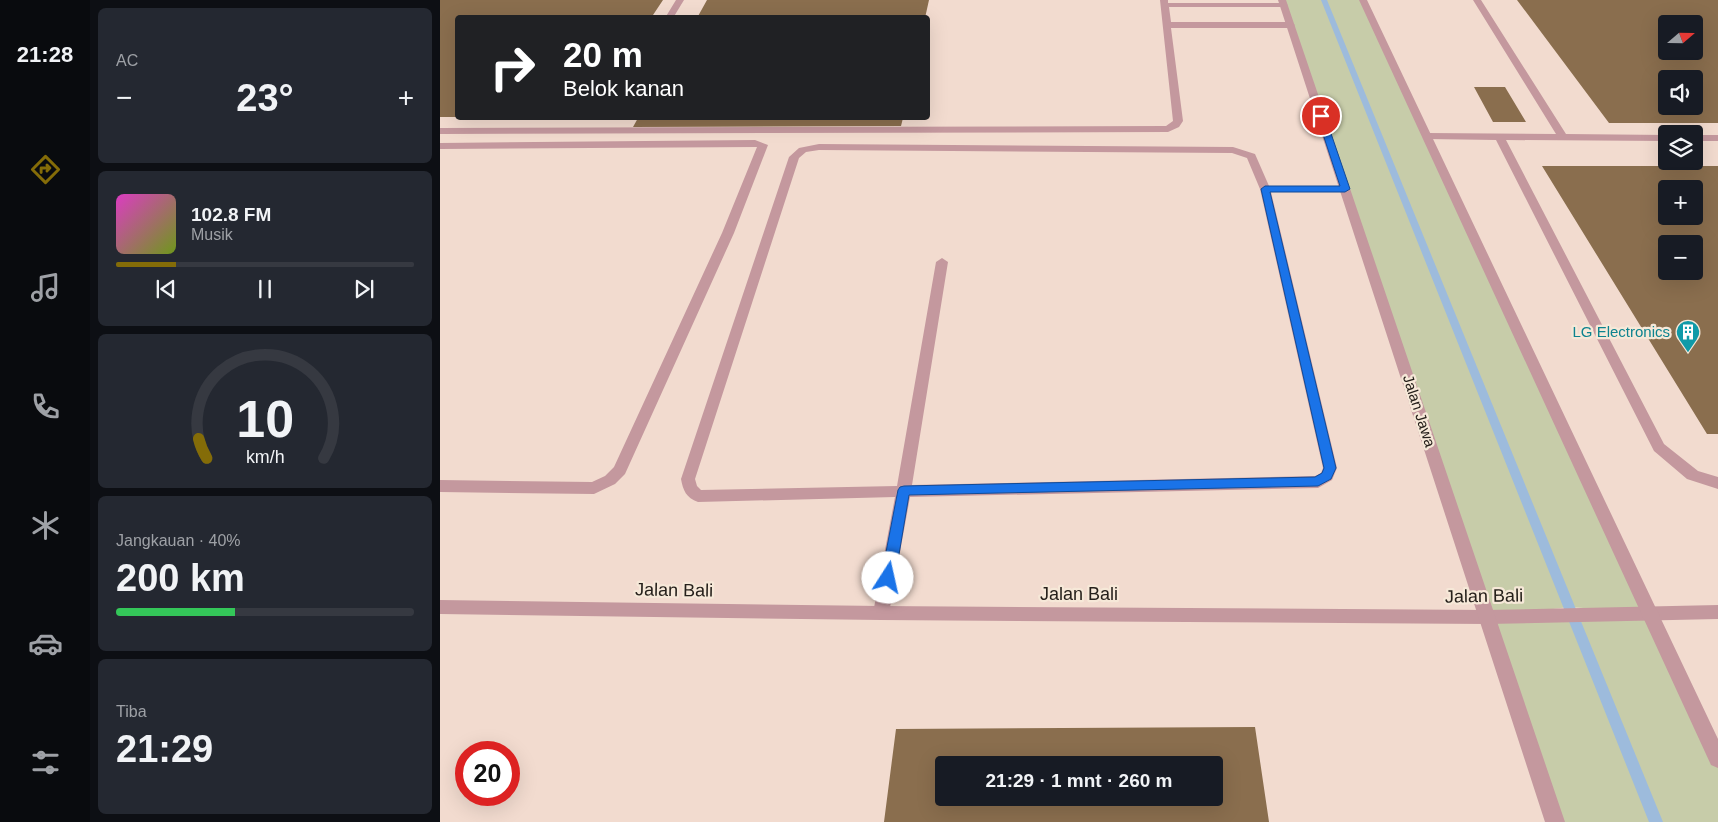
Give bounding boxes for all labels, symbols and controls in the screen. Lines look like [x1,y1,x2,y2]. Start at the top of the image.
north arrow [1658,15,1702,60]
map controls [1658,15,1703,280]
icon: right [480,35,545,100]
text: 20 m [563,35,643,74]
text: 21:28 [17,42,73,67]
text: AC [116,52,138,69]
button: sound [1658,70,1703,115]
text: Belok kanan [563,76,684,101]
text: 23° [236,77,294,119]
text: − [116,82,132,113]
text: + [398,82,414,113]
pin [1300,95,1342,137]
icon: arrive [1307,102,1335,130]
button: layers [1658,125,1703,170]
icon: directions [28,152,63,187]
button: + [1658,180,1703,225]
text: 102.8 FM [191,204,271,225]
text: Musik [191,226,233,243]
button: − [1658,235,1703,280]
icon: music [28,270,63,305]
icon: previous [152,275,180,303]
icon: pause [251,275,279,303]
icon: next [350,275,378,303]
building icon: LG Electronics [1675,319,1701,353]
place label: LG Electronics [1572,323,1670,340]
street label: Jalan Jawa [1400,373,1439,450]
icon: phone [28,389,63,424]
text: 10 [236,390,294,448]
text: km/h [246,447,284,467]
icon: climate [28,508,63,543]
text: Jangkauan · 40% [116,532,241,549]
position arrow [861,551,913,603]
text: 200 km [116,557,245,599]
street label: Jalan Bali [635,579,713,601]
street label: Jalan Bali [1040,584,1118,604]
street label: Jalan Bali [1445,585,1523,607]
icon: car [28,626,63,661]
text: Tiba [116,703,147,720]
text: 21:29 [116,728,213,770]
speed limit sign: 20 [455,741,520,806]
icon: filters [28,745,63,780]
text: 21:29 · 1 mnt · 260 m [986,770,1172,791]

